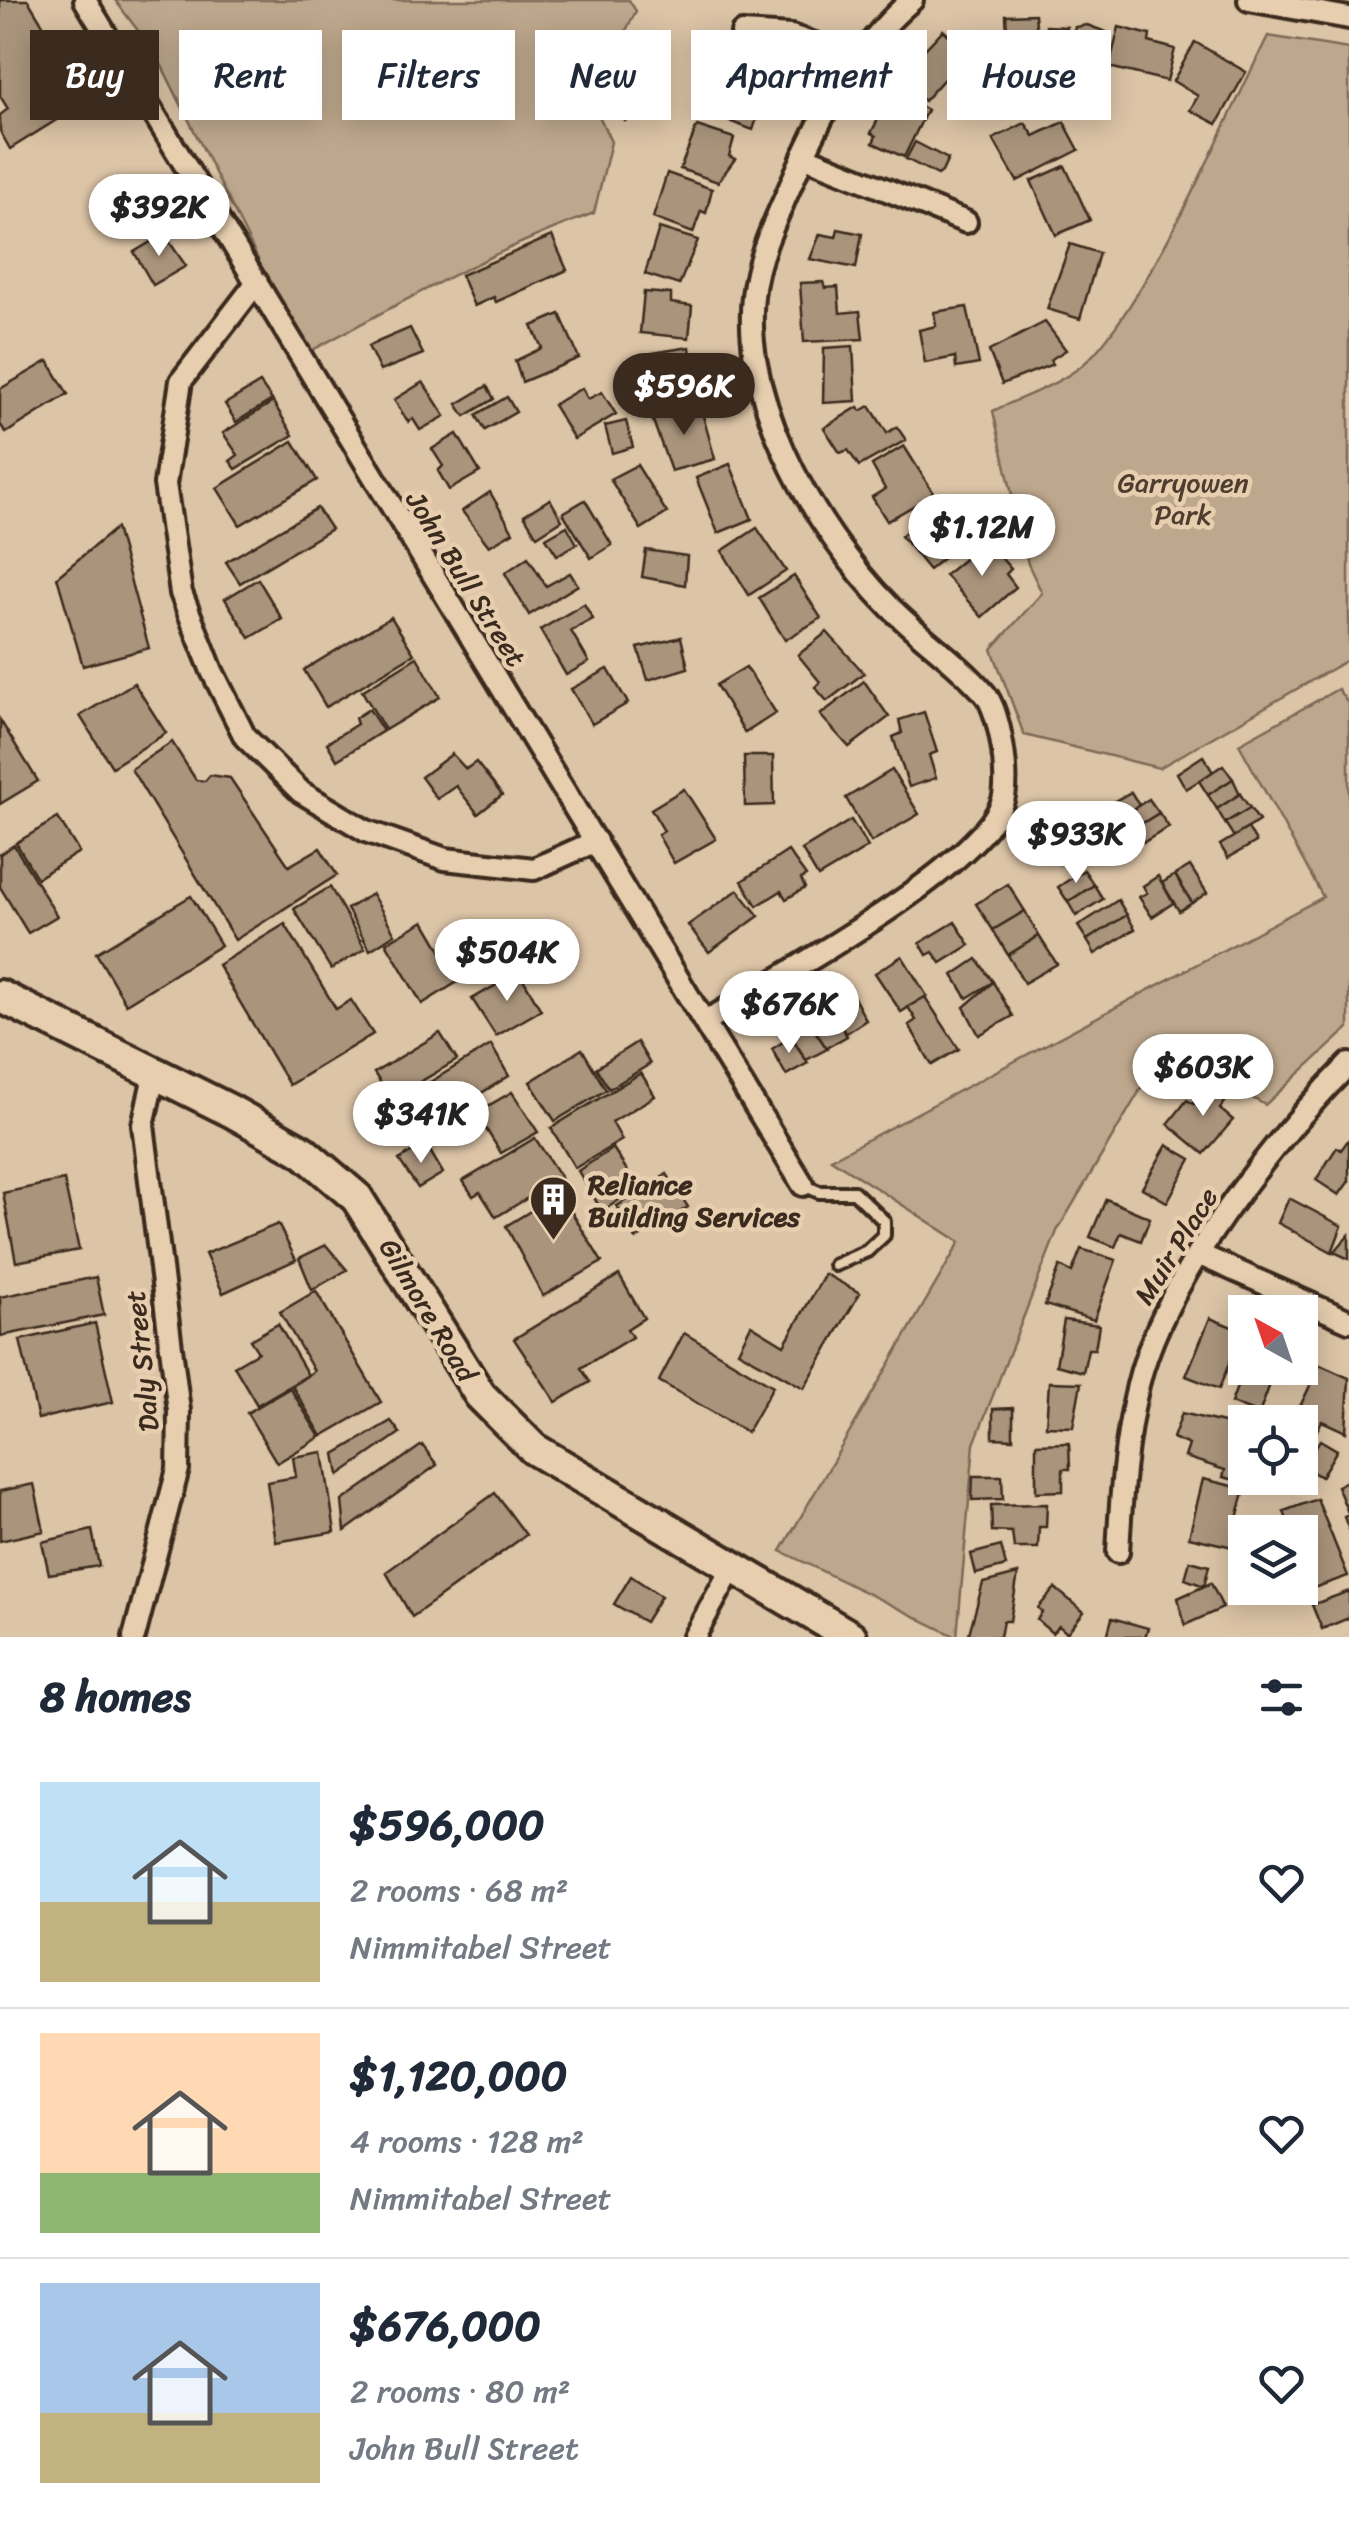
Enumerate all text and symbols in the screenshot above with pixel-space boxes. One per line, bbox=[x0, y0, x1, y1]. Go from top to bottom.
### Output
chip: Buy bbox=[30, 30, 159, 120]
chip: Rent bbox=[179, 30, 322, 120]
chip: Filters bbox=[342, 30, 515, 120]
chip: New bbox=[535, 30, 671, 120]
chip: Apartment bbox=[691, 30, 927, 120]
chip: House bbox=[947, 30, 1111, 120]
pin: $392K bbox=[89, 174, 229, 259]
text: $392K bbox=[111, 178, 207, 235]
pin: $596K bbox=[614, 353, 754, 438]
text: $596K bbox=[635, 357, 733, 414]
park label: Garryowen Park bbox=[1118, 458, 1248, 539]
street label: John Bull Street bbox=[392, 480, 540, 677]
pin: $1.12M bbox=[901, 494, 1063, 579]
text: $1.12M bbox=[930, 498, 1034, 555]
pin: $933K bbox=[1006, 801, 1146, 886]
text: $933K bbox=[1028, 805, 1124, 862]
pin: $504K bbox=[437, 919, 577, 1004]
text: $504K bbox=[457, 923, 557, 980]
pin: $676K bbox=[719, 971, 859, 1056]
text: $676K bbox=[741, 975, 837, 1032]
pin: $603K bbox=[1133, 1034, 1273, 1119]
text: $603K bbox=[1155, 1038, 1251, 1095]
pin: $341K bbox=[351, 1081, 491, 1166]
text: $341K bbox=[375, 1085, 467, 1142]
place label: Reliance Building Services bbox=[587, 1160, 801, 1241]
building icon: Reliance Building Services bbox=[527, 1174, 579, 1242]
street label: Muir Place bbox=[1120, 1177, 1232, 1315]
street label: Gilmore Road bbox=[365, 1228, 492, 1394]
street label: Daly Street bbox=[110, 1288, 174, 1434]
north arrow bbox=[1228, 1295, 1318, 1385]
map controls bbox=[1228, 1295, 1318, 1605]
button: locate bbox=[1228, 1405, 1318, 1495]
button: layers bbox=[1228, 1515, 1318, 1605]
text: 8 homes bbox=[40, 1660, 191, 1734]
icon: filters bbox=[1254, 1670, 1309, 1725]
text: $596,000 bbox=[350, 1788, 545, 1862]
icon: home bbox=[120, 1822, 240, 1942]
icon: heart bbox=[1254, 1855, 1309, 1910]
text: 2 rooms · 68 m² bbox=[350, 1862, 568, 1919]
text: Nimmitabel Street bbox=[350, 1919, 611, 1976]
text: $1,120,000 bbox=[350, 2039, 567, 2113]
icon: home bbox=[120, 2073, 240, 2193]
icon: heart bbox=[1254, 2106, 1309, 2161]
text: 4 rooms · 128 m² bbox=[350, 2113, 584, 2170]
text: Nimmitabel Street bbox=[350, 2170, 611, 2227]
text: $676,000 bbox=[350, 2289, 541, 2363]
icon: home bbox=[120, 2323, 240, 2443]
icon: heart bbox=[1254, 2356, 1309, 2411]
text: 2 rooms · 80 m² bbox=[350, 2363, 570, 2420]
text: John Bull Street bbox=[350, 2420, 579, 2477]

